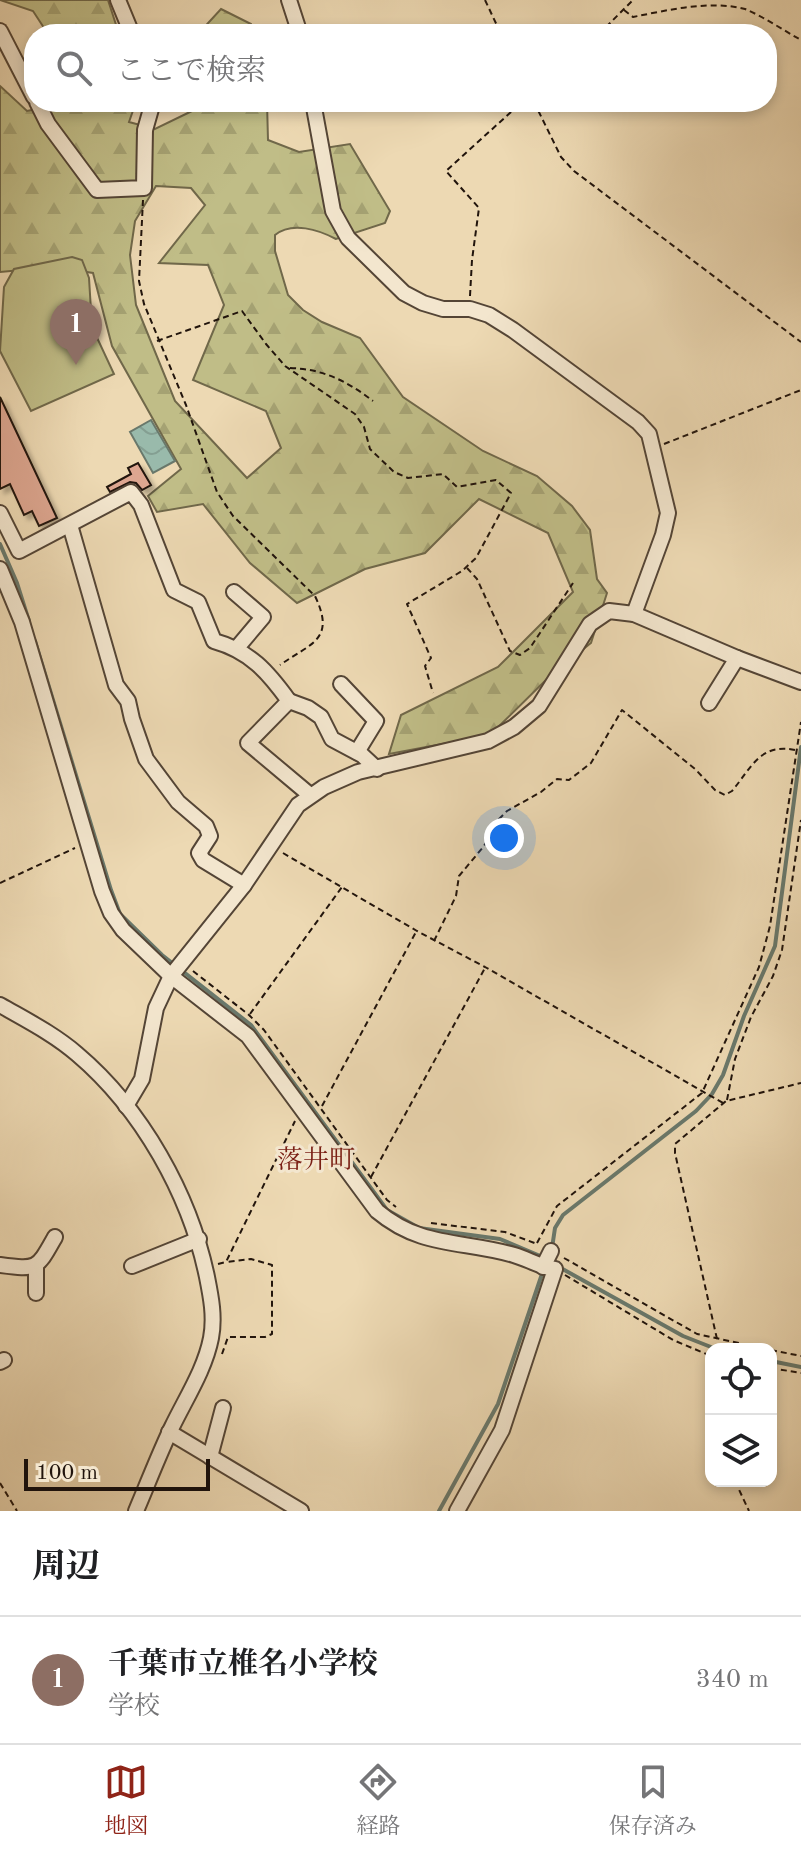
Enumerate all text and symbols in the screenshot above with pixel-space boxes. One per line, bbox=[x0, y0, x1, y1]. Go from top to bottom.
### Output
search box bbox=[24, 24, 777, 112]
icon: search bbox=[52, 46, 96, 90]
text: ここで検索 bbox=[116, 57, 266, 87]
pin: 1 bbox=[50, 299, 102, 365]
your location bbox=[484, 818, 524, 858]
district label: 落井町 bbox=[277, 1146, 355, 1174]
map controls bbox=[705, 1343, 777, 1487]
button: locate bbox=[705, 1343, 777, 1415]
button: layers bbox=[705, 1415, 777, 1487]
scale bar bbox=[24, 1455, 210, 1491]
text: 100 m bbox=[36, 1462, 98, 1484]
text: 周辺 bbox=[32, 1551, 100, 1585]
text: 千葉市立椎名小学校 bbox=[108, 1650, 378, 1680]
text: 1 bbox=[50, 1667, 66, 1693]
text: 340 m bbox=[696, 1667, 769, 1693]
text: 学校 bbox=[108, 1694, 160, 1720]
tab: 地図 bbox=[104, 1760, 148, 1841]
tab: 経路 bbox=[356, 1760, 401, 1841]
tab: 保存済み bbox=[609, 1760, 697, 1841]

